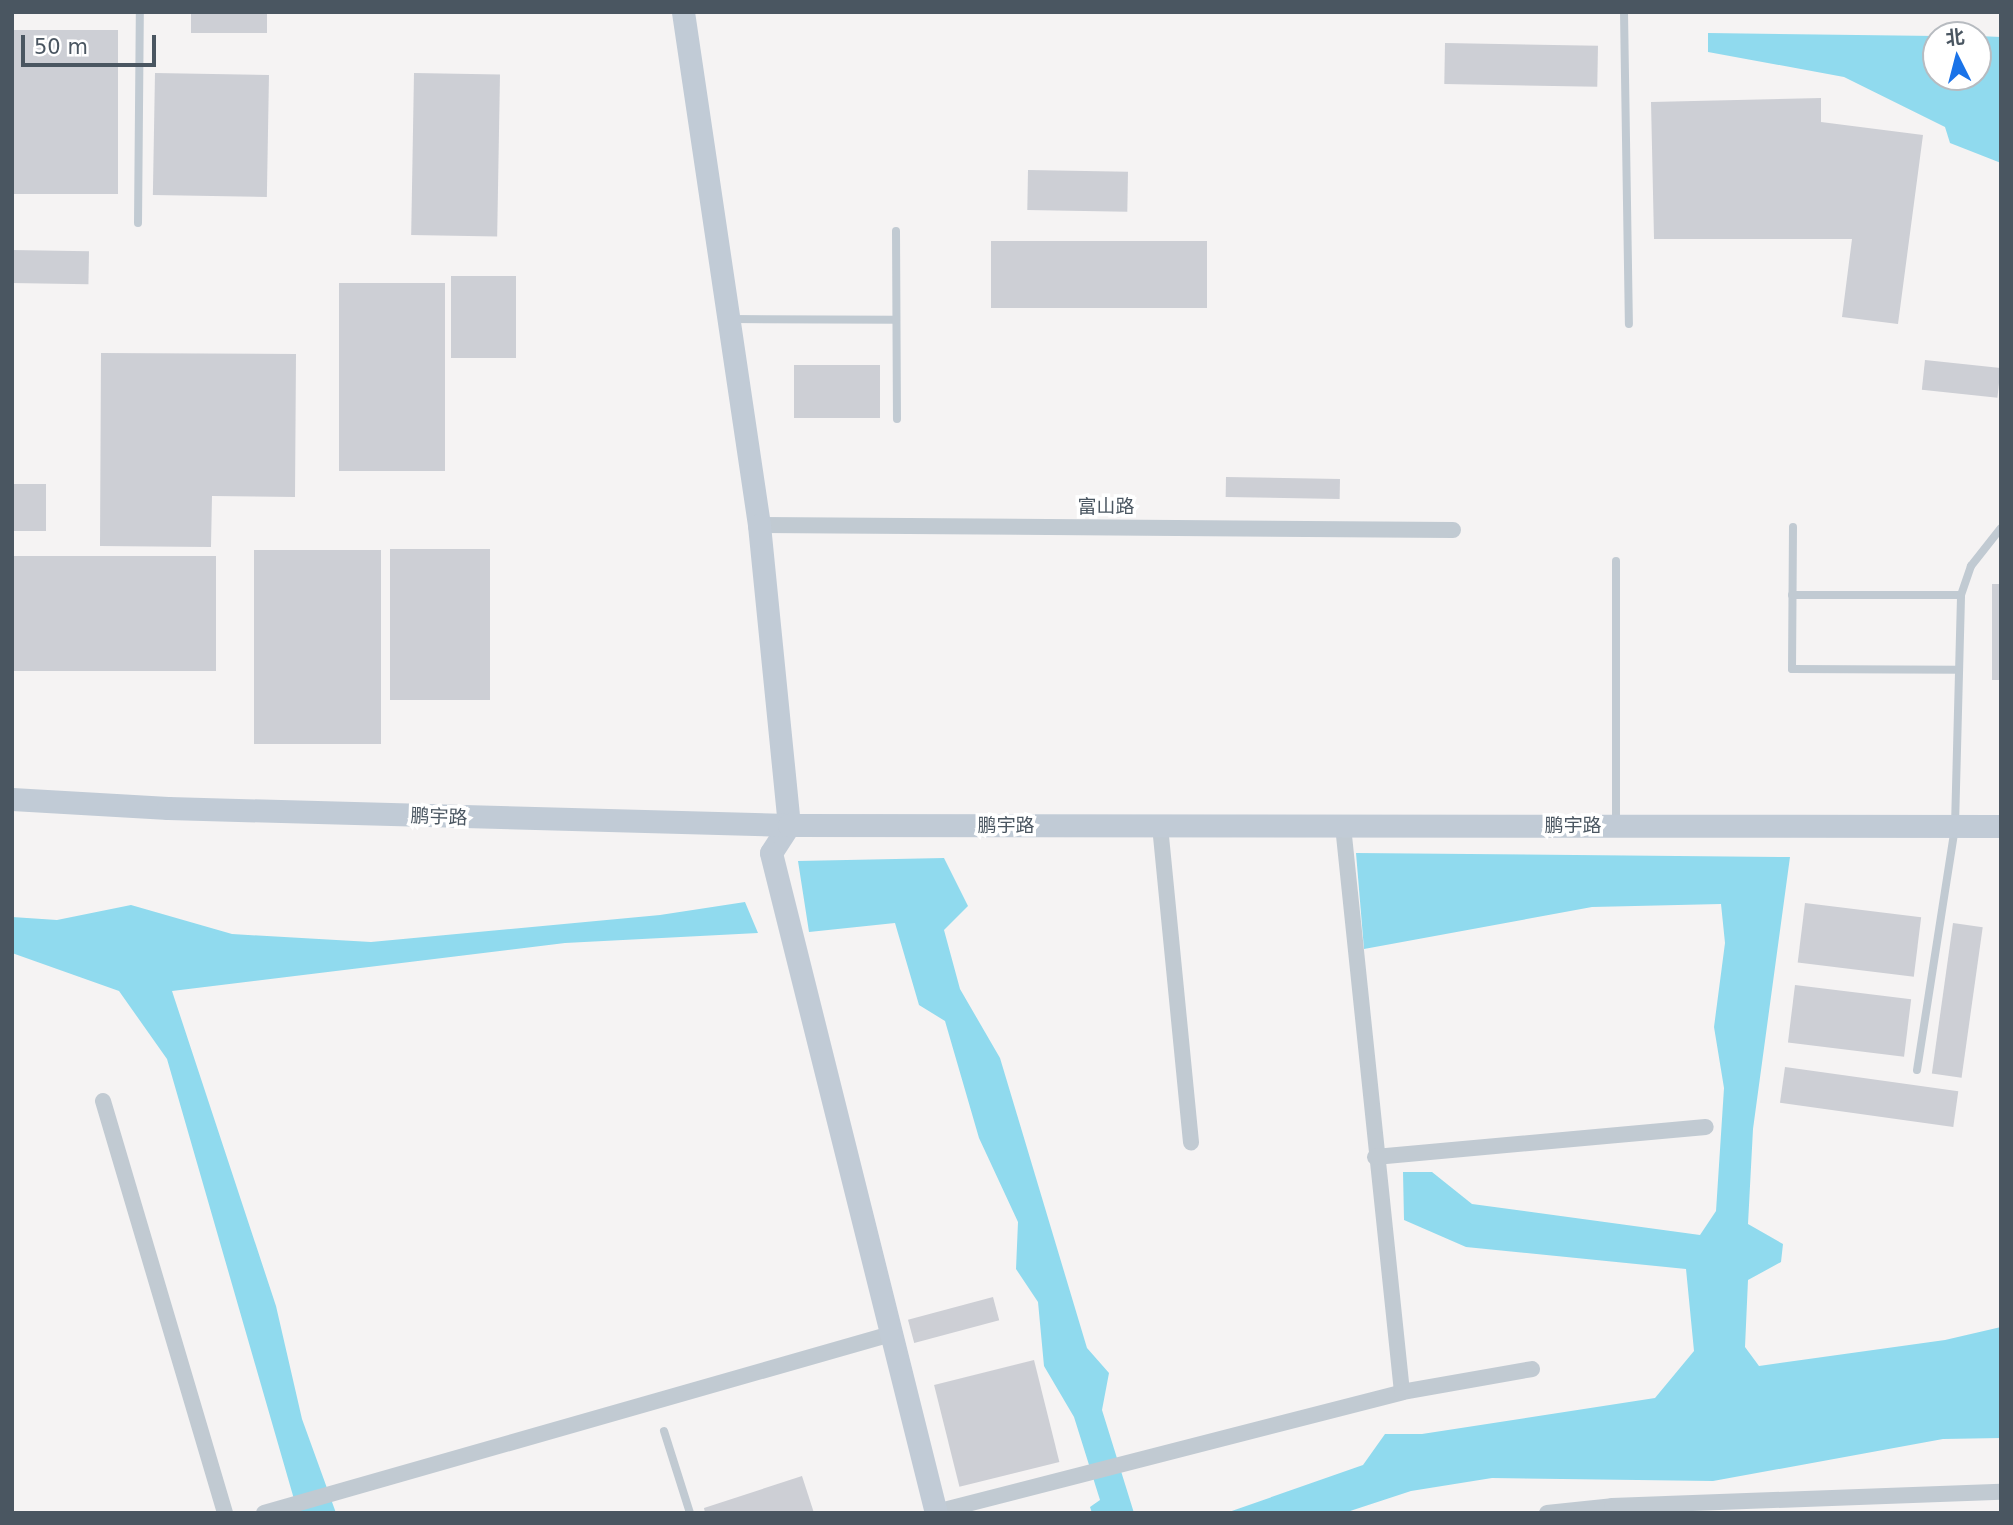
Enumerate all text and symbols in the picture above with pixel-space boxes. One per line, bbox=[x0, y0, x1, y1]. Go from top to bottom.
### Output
scale bar bbox=[24, 21, 159, 65]
north arrow bbox=[1922, 21, 1992, 91]
text: 北 bbox=[1944, 25, 1966, 49]
text: 50 m bbox=[34, 35, 88, 59]
street label: 富山路 bbox=[1078, 496, 1134, 518]
street label: 鹏宇路 bbox=[410, 805, 468, 829]
street label: 鹏宇路 bbox=[978, 815, 1034, 837]
street label: 鹏宇路 bbox=[1545, 815, 1601, 837]

